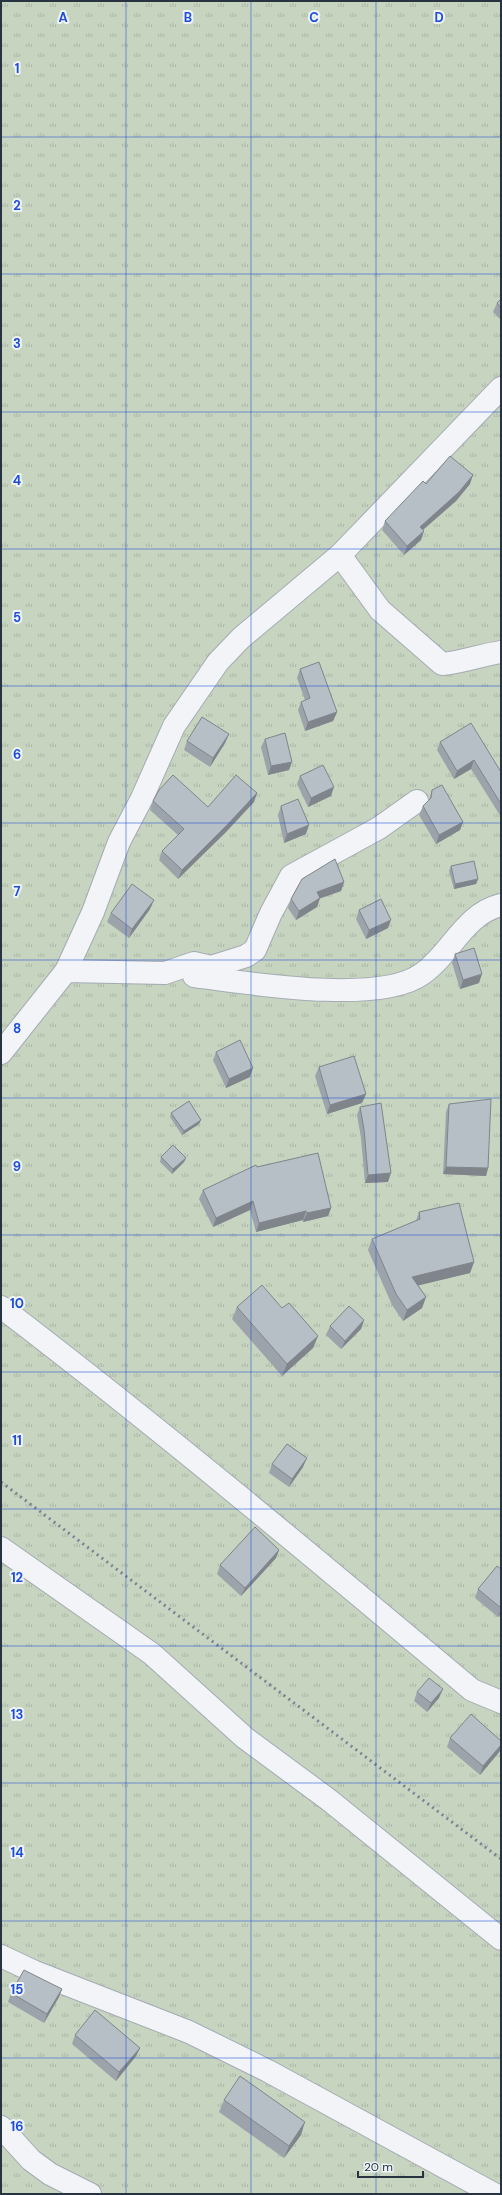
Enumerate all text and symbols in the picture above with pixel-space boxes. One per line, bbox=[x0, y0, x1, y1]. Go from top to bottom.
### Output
text: A bbox=[58, 9, 68, 26]
text: B bbox=[184, 9, 192, 26]
text: C bbox=[309, 9, 319, 26]
text: D bbox=[434, 9, 444, 26]
text: 1 bbox=[15, 60, 19, 77]
text: 2 bbox=[13, 197, 21, 214]
text: 3 bbox=[13, 335, 21, 352]
text: 4 bbox=[13, 472, 21, 489]
text: 5 bbox=[13, 609, 21, 626]
text: 6 bbox=[13, 746, 21, 763]
text: 7 bbox=[14, 883, 21, 900]
text: 8 bbox=[13, 1020, 21, 1037]
text: 9 bbox=[13, 1158, 21, 1175]
text: 10 bbox=[10, 1295, 24, 1312]
text: 11 bbox=[12, 1432, 22, 1449]
text: 12 bbox=[11, 1569, 23, 1586]
text: 13 bbox=[11, 1706, 23, 1723]
text: 14 bbox=[10, 1844, 24, 1861]
text: 15 bbox=[11, 1981, 23, 1998]
text: 16 bbox=[11, 2118, 23, 2135]
scale bar bbox=[358, 2153, 423, 2179]
text: 20 m bbox=[364, 2159, 393, 2175]

